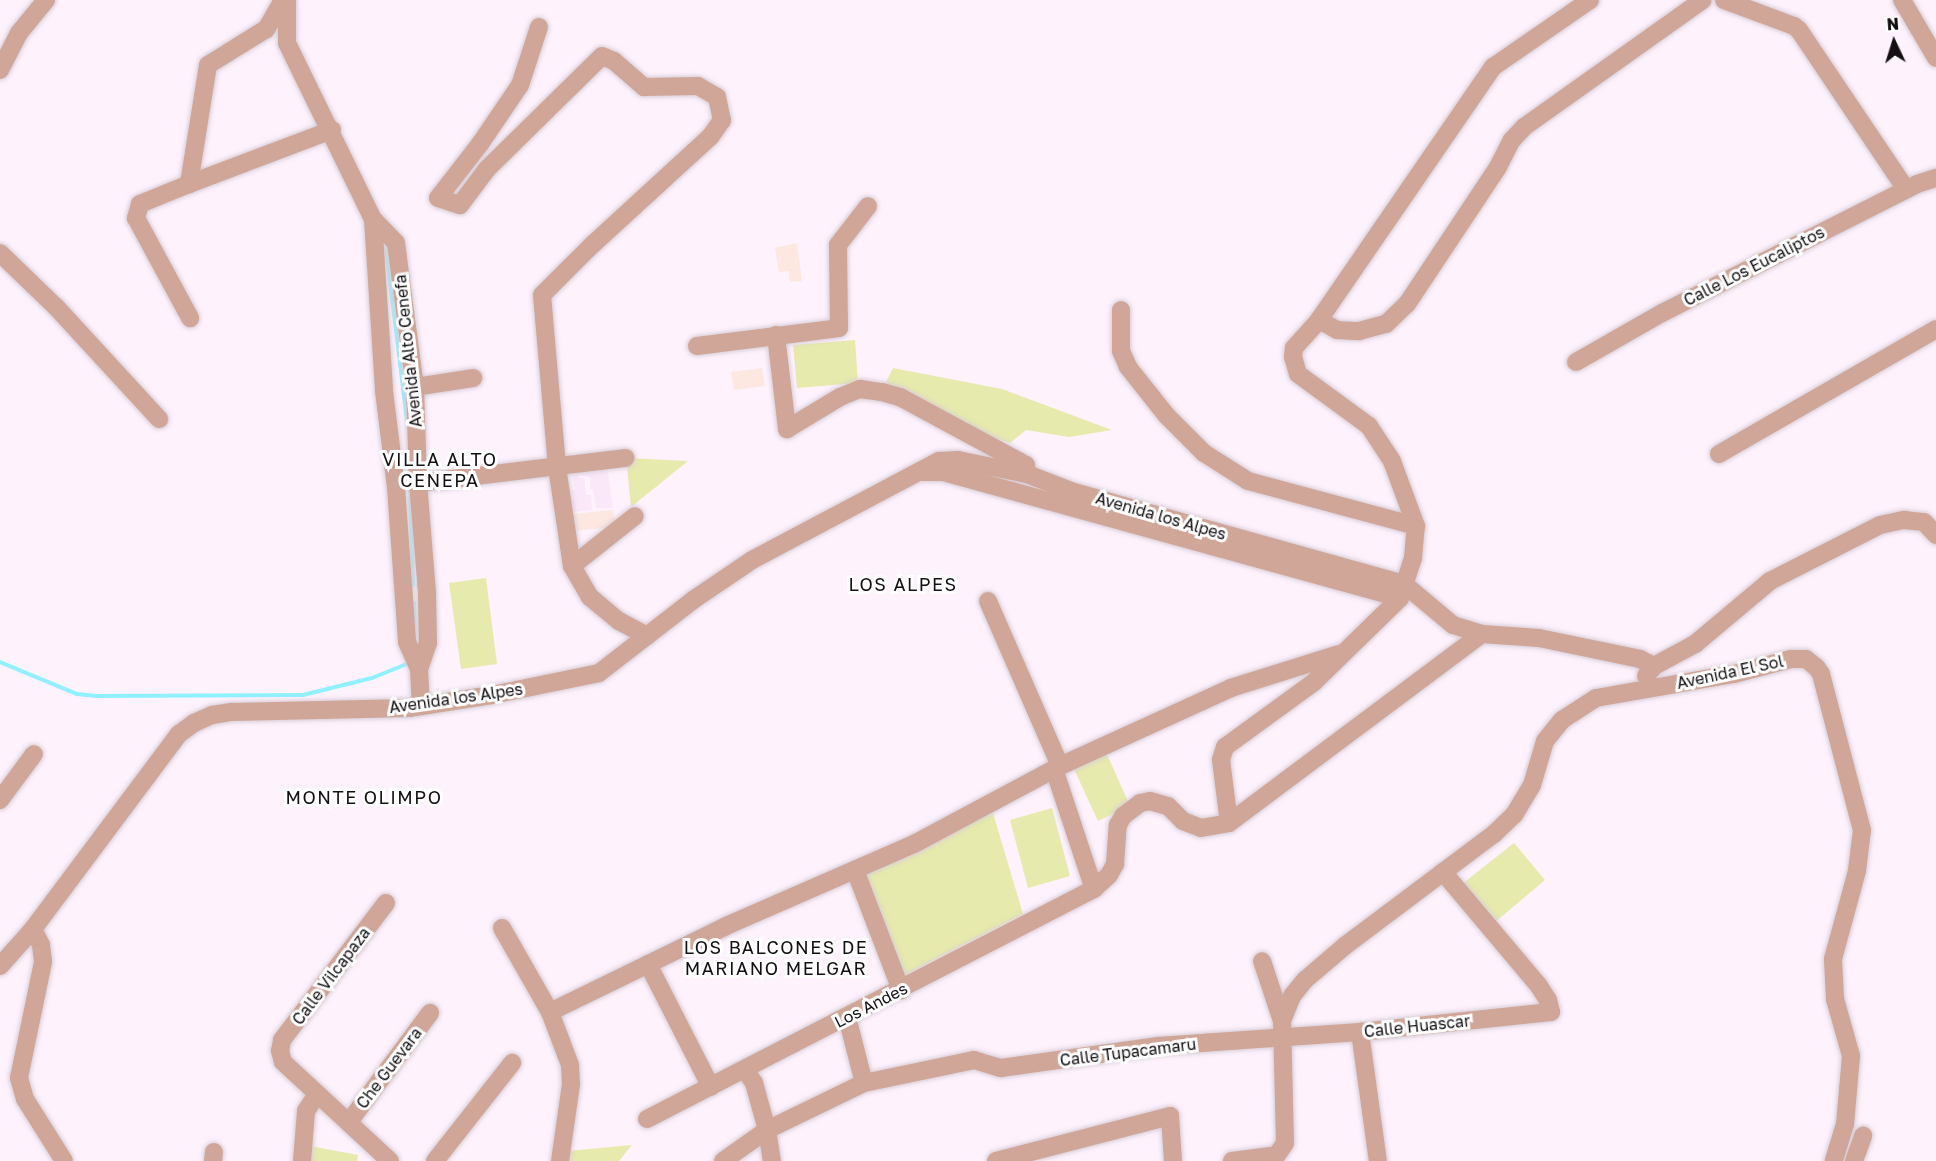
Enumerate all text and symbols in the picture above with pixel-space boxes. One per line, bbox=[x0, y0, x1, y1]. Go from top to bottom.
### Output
north arrow bbox=[1864, 12, 1924, 72]
text: N bbox=[1886, 14, 1900, 34]
street label: Calle Los Eucaliptos bbox=[1680, 222, 1828, 310]
street label: Avenida Alto Cenefa bbox=[390, 274, 426, 428]
district label: VILLA ALTO CENEPA bbox=[382, 449, 498, 492]
street label: Avenida los Alpes bbox=[1094, 488, 1228, 544]
district label: LOS ALPES bbox=[849, 573, 957, 595]
street label: Avenida El Sol bbox=[1675, 651, 1785, 693]
street label: Avenida los Alpes bbox=[388, 679, 524, 717]
district label: MONTE OLIMPO bbox=[286, 786, 442, 808]
street label: Calle Vilcapaza bbox=[288, 923, 374, 1029]
district label: LOS BALCONES DE MARIANO MELGAR bbox=[684, 937, 868, 980]
street label: Los Andes bbox=[831, 978, 911, 1032]
street label: Calle Huascar bbox=[1363, 1011, 1471, 1041]
street label: Che Guevara bbox=[352, 1024, 426, 1112]
street label: Calle Tupacamaru bbox=[1059, 1034, 1197, 1070]

